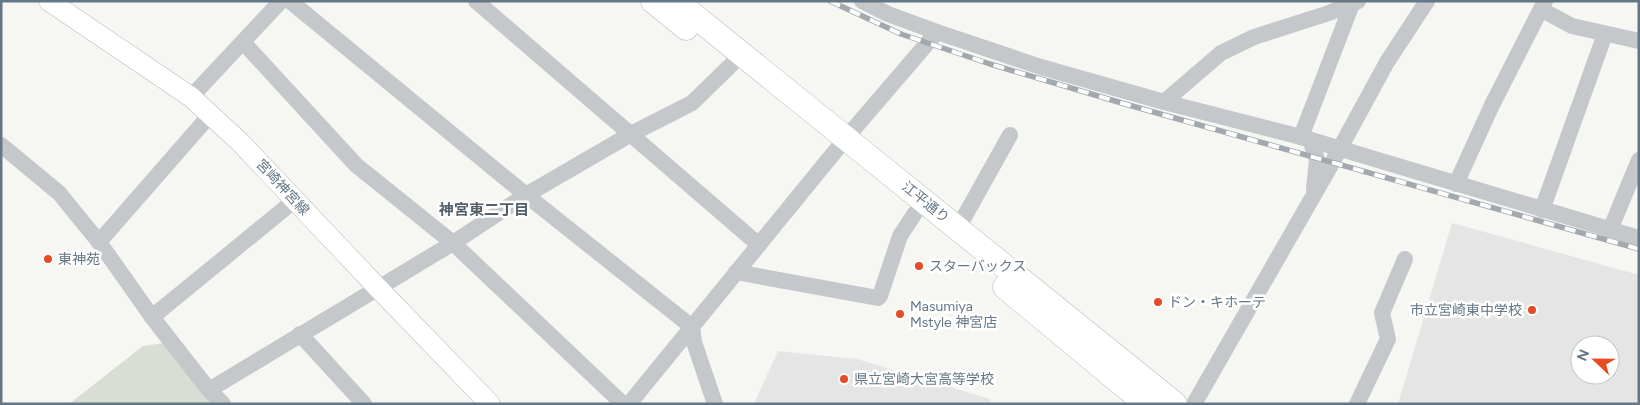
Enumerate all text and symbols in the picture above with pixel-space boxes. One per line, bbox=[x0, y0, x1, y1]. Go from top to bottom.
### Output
street label: 宮崎神宮線 bbox=[253, 156, 313, 219]
street label: 江平通り bbox=[899, 178, 953, 227]
district label: 神宮東二丁目 bbox=[438, 201, 529, 219]
place label: 東神苑 bbox=[58, 251, 100, 268]
marker: 東神苑 bbox=[42, 253, 54, 265]
place label: スターバックス bbox=[929, 258, 1026, 275]
marker: スターバックス bbox=[913, 260, 925, 272]
place label: ドン・キホーテ bbox=[1168, 294, 1266, 311]
marker: ドン・キホーテ bbox=[1152, 296, 1164, 308]
place label: Masumiya Mstyle 神宮店 bbox=[910, 298, 997, 331]
place label: 市立宮崎東中学校 bbox=[1410, 302, 1522, 319]
marker: 市立宮崎東中学校 bbox=[1526, 304, 1538, 316]
marker: Masumiya Mstyle 神宮店 bbox=[894, 308, 906, 320]
north arrow bbox=[1570, 335, 1620, 385]
text: N bbox=[1574, 347, 1593, 364]
place label: 県立宮崎大宮高等学校 bbox=[854, 371, 994, 388]
marker: 県立宮崎大宮高等学校 bbox=[838, 373, 850, 385]

